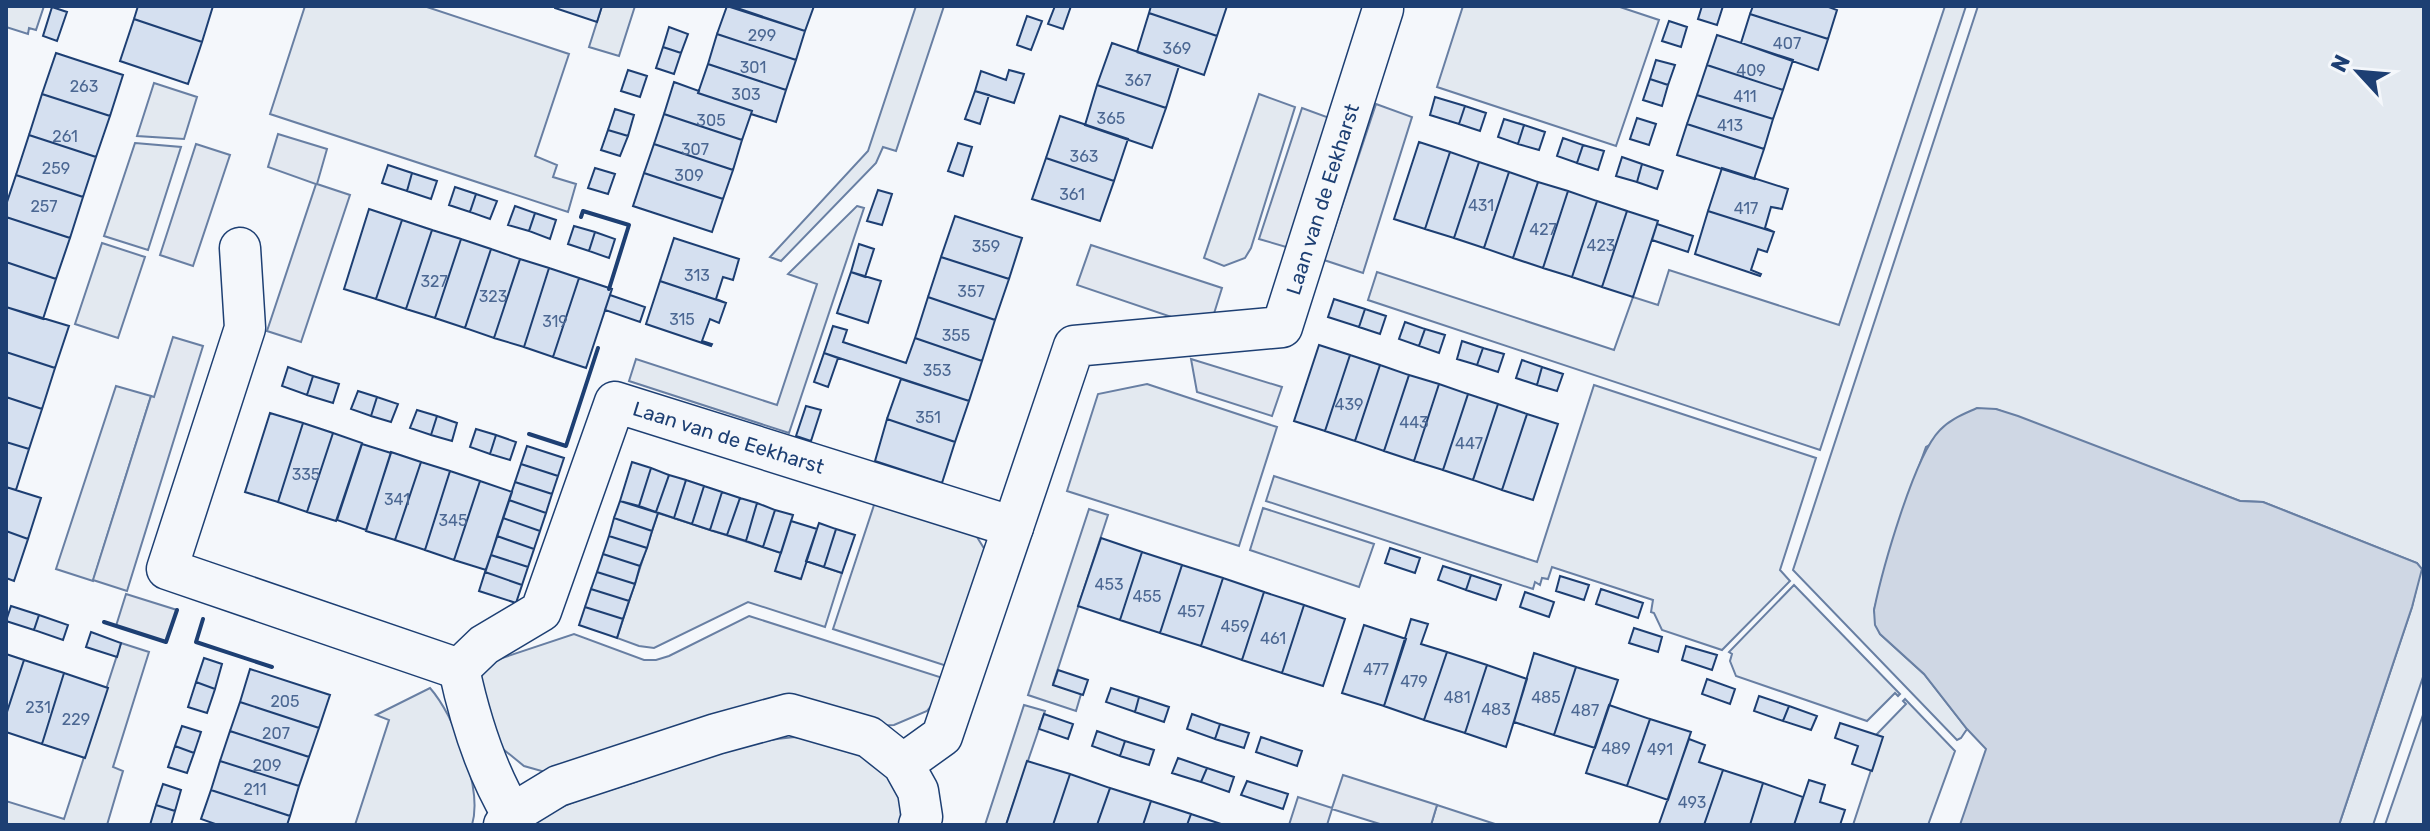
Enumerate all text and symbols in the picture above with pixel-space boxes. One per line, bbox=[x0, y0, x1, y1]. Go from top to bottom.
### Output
house number: 299 bbox=[748, 26, 776, 45]
north arrow bbox=[2318, 32, 2398, 112]
house number: 407 bbox=[1773, 34, 1801, 53]
house number: 369 bbox=[1163, 39, 1191, 58]
text: N bbox=[2325, 50, 2356, 76]
house number: 301 bbox=[740, 58, 766, 77]
house number: 409 bbox=[1736, 61, 1766, 80]
house number: 367 bbox=[1125, 71, 1151, 90]
house number: 263 bbox=[70, 77, 98, 96]
house number: 303 bbox=[731, 85, 761, 104]
house number: 411 bbox=[1733, 87, 1757, 106]
street label: Laan van de Eekharst bbox=[1281, 101, 1364, 298]
house number: 365 bbox=[1097, 109, 1125, 128]
house number: 305 bbox=[696, 111, 726, 130]
house number: 413 bbox=[1717, 116, 1743, 135]
house number: 261 bbox=[52, 127, 78, 146]
house number: 307 bbox=[681, 140, 709, 159]
house number: 363 bbox=[1070, 147, 1098, 166]
house number: 259 bbox=[42, 159, 70, 178]
house number: 309 bbox=[674, 166, 704, 185]
house number: 361 bbox=[1059, 185, 1085, 204]
house number: 431 bbox=[1468, 196, 1494, 215]
house number: 257 bbox=[30, 197, 58, 216]
house number: 417 bbox=[1734, 199, 1758, 218]
house number: 427 bbox=[1529, 220, 1557, 239]
house number: 423 bbox=[1587, 236, 1615, 255]
house number: 359 bbox=[972, 237, 1000, 256]
house number: 313 bbox=[684, 266, 710, 285]
house number: 327 bbox=[420, 272, 448, 291]
house number: 357 bbox=[957, 282, 985, 301]
house number: 323 bbox=[479, 287, 507, 306]
house number: 315 bbox=[669, 310, 695, 329]
house number: 319 bbox=[542, 312, 568, 331]
house number: 355 bbox=[942, 326, 970, 345]
house number: 353 bbox=[923, 361, 951, 380]
house number: 439 bbox=[1334, 395, 1364, 414]
street label: Laan van de Eekharst bbox=[630, 396, 827, 479]
house number: 351 bbox=[915, 408, 941, 427]
house number: 443 bbox=[1399, 413, 1429, 432]
house number: 447 bbox=[1455, 434, 1483, 453]
house number: 335 bbox=[292, 465, 320, 484]
house number: 341 bbox=[384, 490, 410, 509]
house number: 345 bbox=[438, 511, 468, 530]
house number: 453 bbox=[1094, 575, 1124, 594]
house number: 455 bbox=[1133, 587, 1161, 606]
house number: 457 bbox=[1177, 602, 1205, 621]
house number: 459 bbox=[1221, 617, 1249, 636]
house number: 461 bbox=[1260, 629, 1286, 648]
house number: 477 bbox=[1363, 660, 1389, 679]
house number: 479 bbox=[1400, 672, 1428, 691]
house number: 481 bbox=[1444, 688, 1470, 707]
house number: 485 bbox=[1531, 688, 1561, 707]
house number: 205 bbox=[270, 692, 300, 711]
house number: 231 bbox=[25, 698, 51, 717]
house number: 483 bbox=[1481, 700, 1511, 719]
house number: 487 bbox=[1571, 701, 1599, 720]
house number: 229 bbox=[62, 710, 90, 729]
house number: 207 bbox=[262, 724, 290, 743]
house number: 489 bbox=[1601, 739, 1631, 758]
house number: 491 bbox=[1647, 740, 1673, 759]
house number: 209 bbox=[252, 756, 282, 775]
house number: 211 bbox=[243, 780, 267, 799]
house number: 493 bbox=[1678, 793, 1706, 812]

